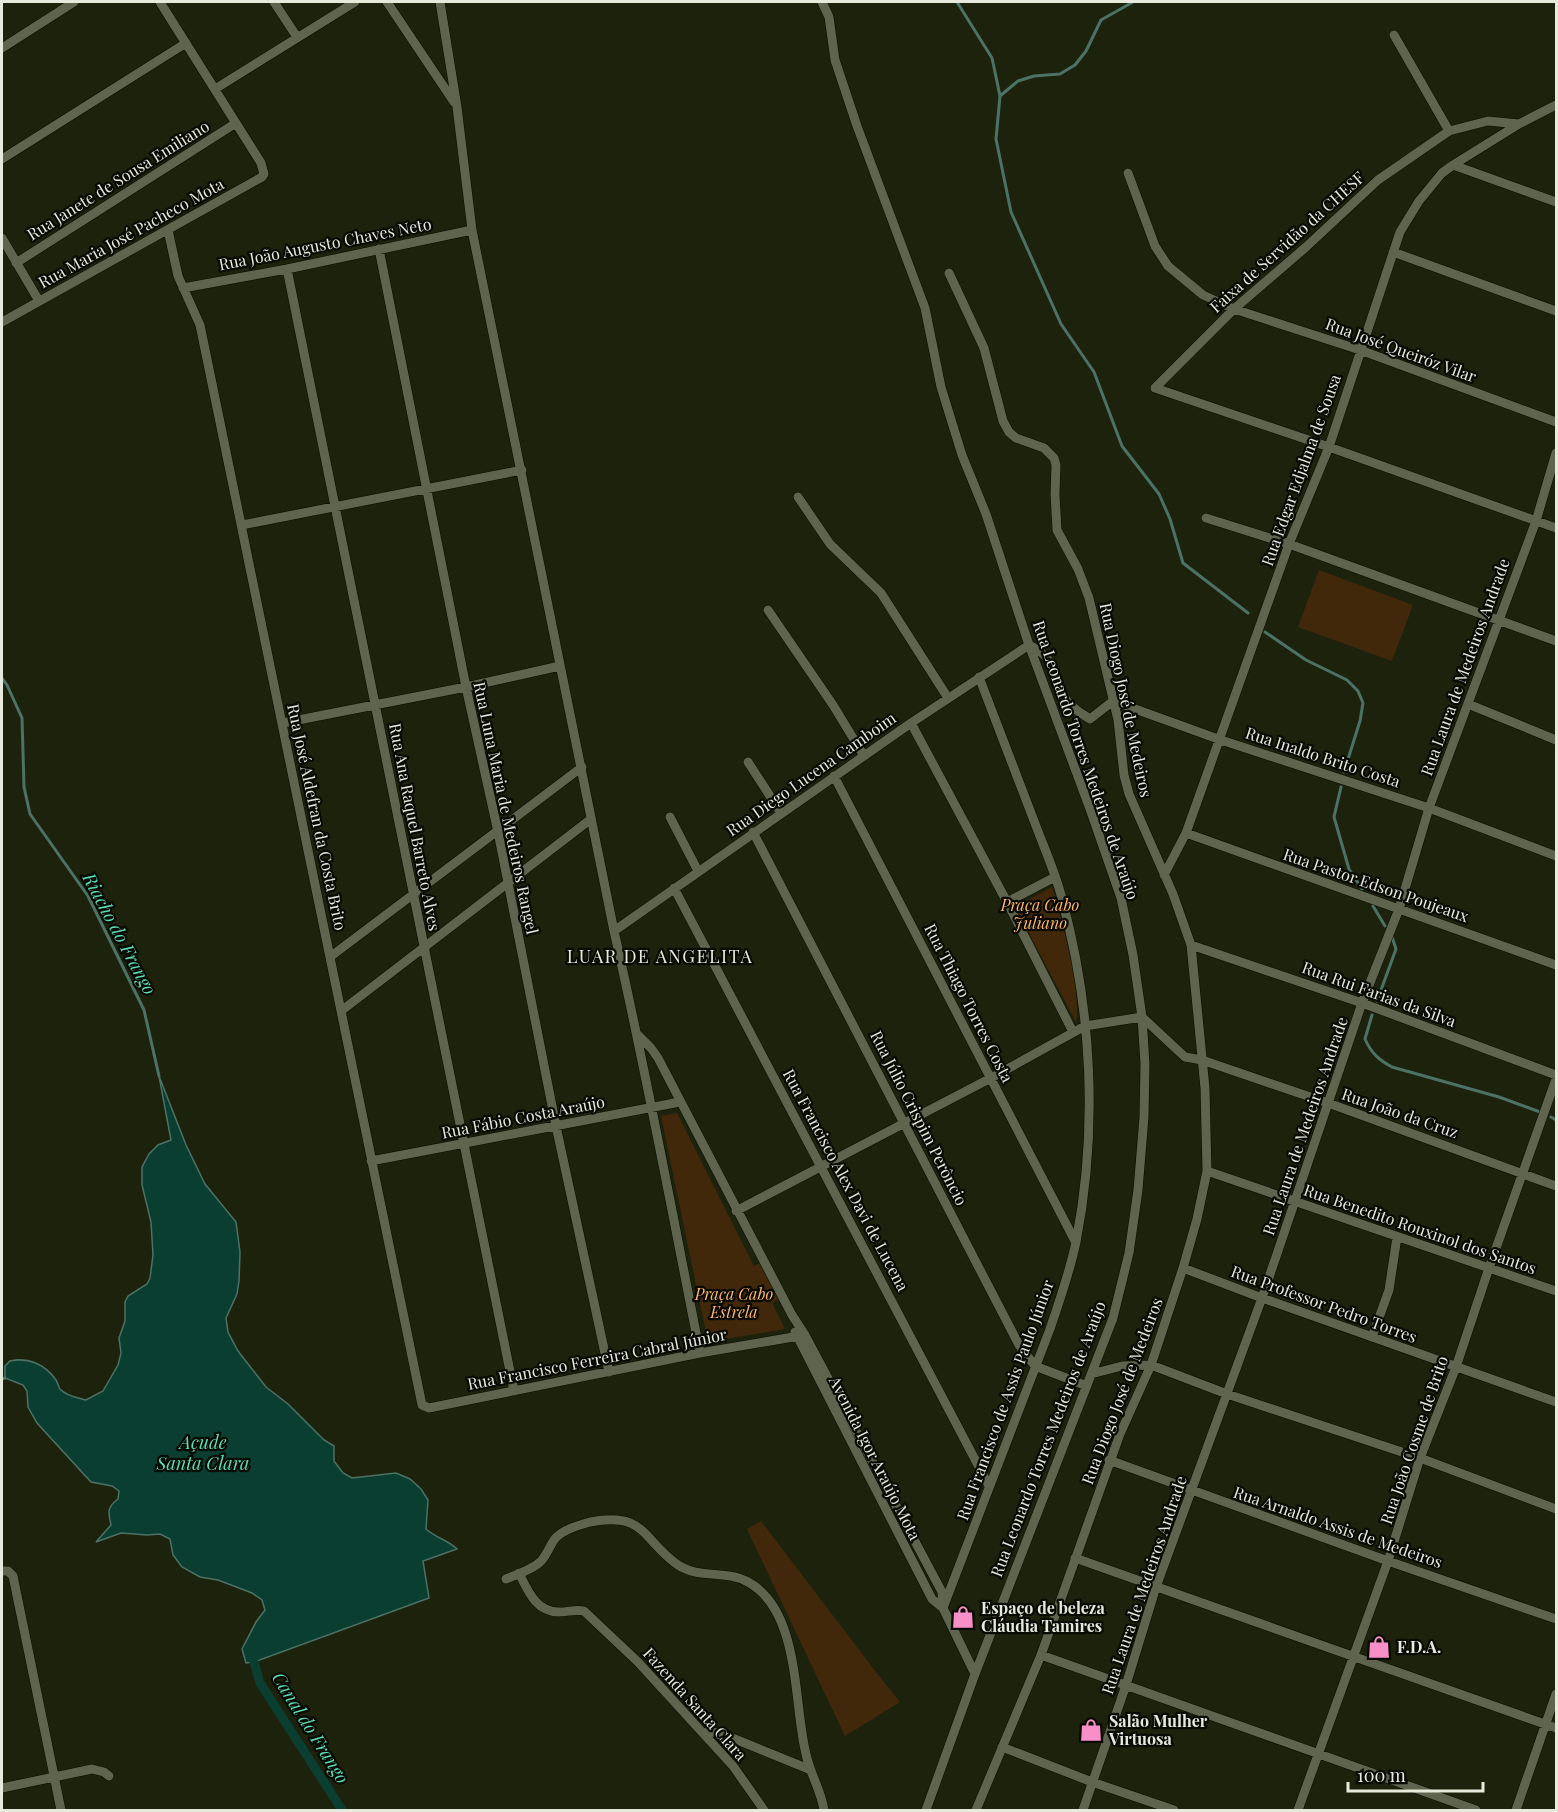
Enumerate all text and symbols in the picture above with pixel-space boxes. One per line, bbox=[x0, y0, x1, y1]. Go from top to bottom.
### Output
street label: Rua Janete de Sousa Emiliano bbox=[23, 115, 213, 244]
street label: Faixa de Servidão da CHESF bbox=[1205, 167, 1368, 317]
street label: Rua Maria José Pacheco Mota bbox=[34, 173, 227, 292]
street label: Rua João Augusto Chaves Neto bbox=[217, 213, 433, 274]
street label: Rua José Queiróz Vilar bbox=[1323, 312, 1479, 387]
street label: Rua Edgar Edjalma de Sousa bbox=[1256, 371, 1345, 569]
street label: Rua Laura de Medeiros Andrade bbox=[1415, 555, 1514, 778]
street label: Rua Diogo José de Medeiros bbox=[1096, 601, 1157, 799]
street label: Rua Leonardo Torres Medeiros de Araújo bbox=[1029, 618, 1144, 902]
street label: Rua Luna Maria de Medeiros Rangel bbox=[469, 680, 544, 936]
street label: Rua José Aldefran da Costa Brito bbox=[283, 702, 352, 932]
street label: Rua Diego Lucena Camboim bbox=[722, 707, 900, 840]
street label: Rua Ana Raquel Barreto Alves bbox=[385, 721, 446, 932]
street label: Rua Inaldo Brito Costa bbox=[1243, 722, 1403, 791]
street label: Rua Pastor Edson Poujeaux bbox=[1281, 843, 1472, 926]
water label: Riacho do Frango bbox=[77, 867, 162, 999]
park label: Praça Cabo Juliano bbox=[1000, 894, 1079, 933]
street label: Rua Thiago Torres Costa bbox=[920, 920, 1019, 1086]
district label: LUAR DE ANGELITA bbox=[567, 944, 753, 968]
street label: Rua Rui Farias da Silva bbox=[1299, 956, 1459, 1031]
street label: Rua Laura de Medeiros Andrade bbox=[1257, 1014, 1352, 1238]
street label: Rua Júlio Crispim Perôncio bbox=[866, 1027, 973, 1209]
street label: Rua Francisco Alex Davi de Lucena bbox=[779, 1065, 914, 1294]
street label: Rua João da Cruz bbox=[1339, 1083, 1462, 1142]
street label: Rua Fábio Costa Araújo bbox=[439, 1090, 607, 1143]
street label: Rua Benedito Rouxinol dos Santos bbox=[1301, 1179, 1539, 1278]
street label: Rua Professor Pedro Torres bbox=[1228, 1260, 1420, 1347]
street label: Rua Francisco de Assis Paulo Júnior bbox=[951, 1277, 1058, 1523]
park label: Praça Cabo Estrela bbox=[694, 1283, 773, 1322]
street label: Rua Diogo José de Medeiros bbox=[1076, 1294, 1167, 1487]
street label: Rua Leonardo Torres Medeiros de Araújo bbox=[985, 1298, 1110, 1580]
street label: Rua Francisco Ferreira Cabral Júnior bbox=[465, 1323, 728, 1394]
street label: Rua João Cosme de Brito bbox=[1375, 1353, 1452, 1527]
street label: Avenida Igor Araújo Mota bbox=[824, 1371, 926, 1543]
water label: Açude Santa Clara bbox=[155, 1430, 250, 1475]
street label: Rua Laura de Medeiros Andrade bbox=[1096, 1473, 1191, 1697]
street label: Rua Arnaldo Assis de Medeiros bbox=[1231, 1481, 1445, 1572]
place label: Espaço de beleza Cláudia Tamires bbox=[981, 1597, 1105, 1636]
shop icon: Espaço de beleza Cláudia Tamires bbox=[950, 1604, 976, 1630]
shop icon: F.D.A. bbox=[1366, 1634, 1392, 1660]
place label: F.D.A. bbox=[1397, 1636, 1441, 1657]
street label: Fazenda Santa Clara bbox=[639, 1643, 752, 1765]
water label: Canal do Frango bbox=[267, 1667, 355, 1788]
place label: Salão Mulher Virtuosa bbox=[1108, 1710, 1208, 1749]
shop icon: Salão Mulher Virtuosa bbox=[1078, 1717, 1104, 1743]
scale bar bbox=[1348, 1755, 1483, 1793]
text: 100 m bbox=[1357, 1763, 1406, 1787]

